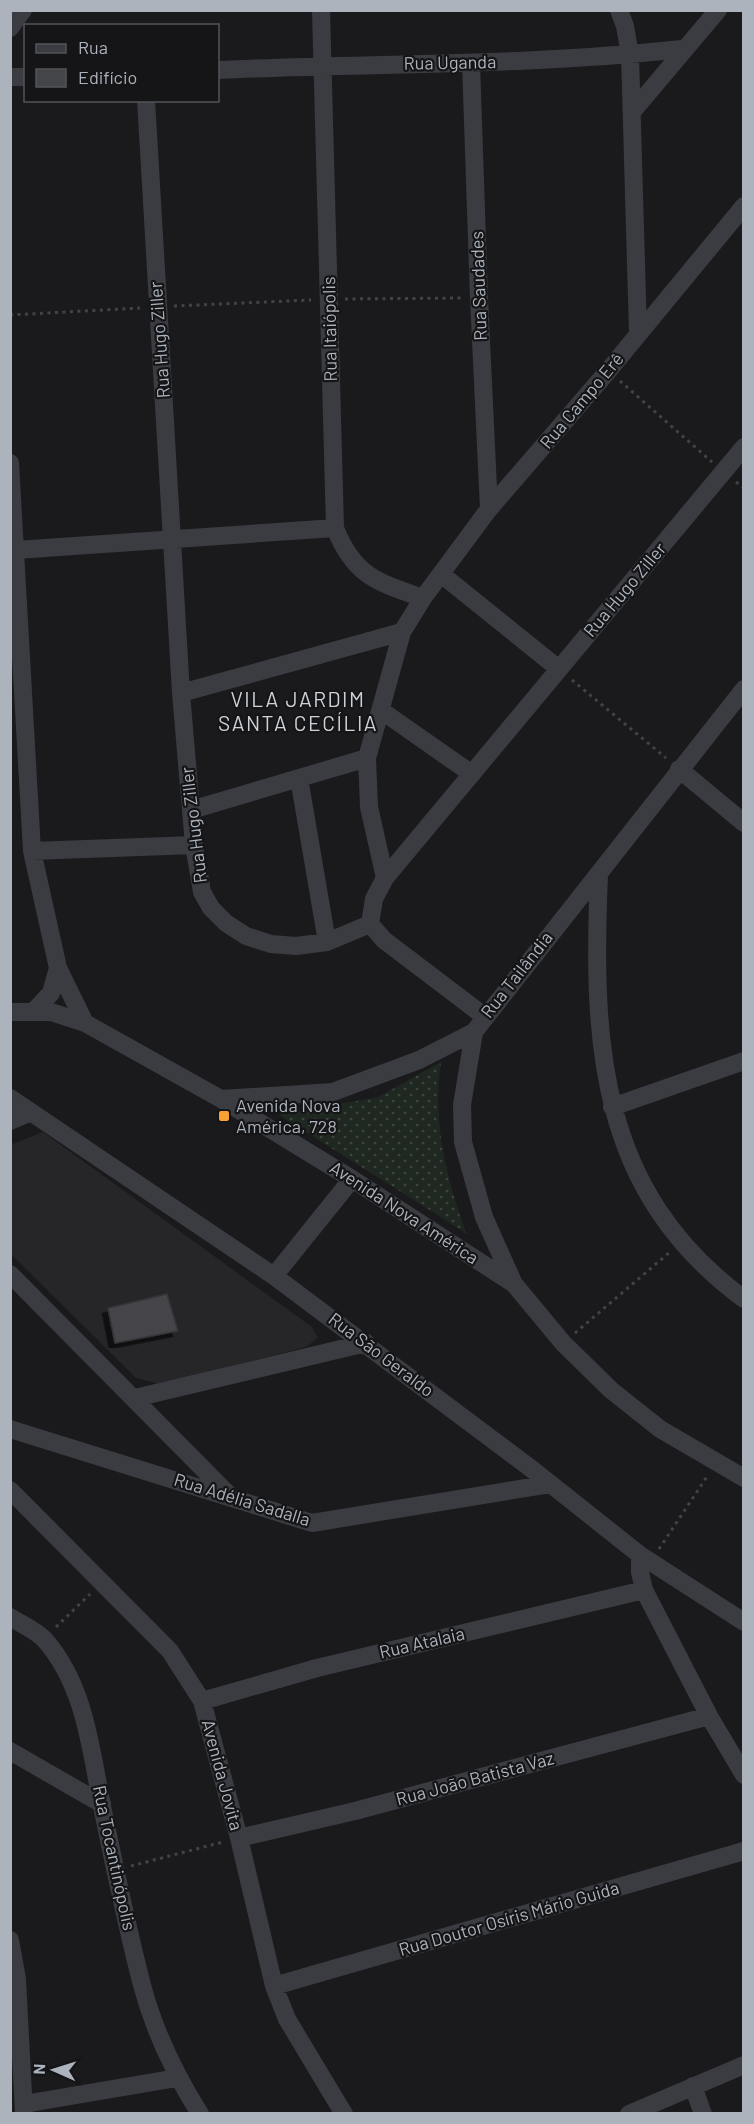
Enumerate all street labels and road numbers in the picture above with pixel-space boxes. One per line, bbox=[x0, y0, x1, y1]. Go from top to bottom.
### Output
street label: Rua Uganda bbox=[404, 50, 496, 74]
street label: Rua Saudades bbox=[465, 231, 491, 341]
street label: Rua Itaiópolis bbox=[317, 276, 341, 382]
street label: Rua Hugo Ziller bbox=[144, 281, 174, 399]
street label: Rua Campo Erê bbox=[535, 348, 628, 453]
street label: Rua Hugo Ziller bbox=[578, 537, 670, 641]
street label: Rua Hugo Ziller bbox=[175, 765, 211, 884]
street label: Rua Tailândia bbox=[476, 927, 557, 1022]
street label: Avenida Nova América bbox=[326, 1156, 483, 1268]
street label: Rua São Geraldo bbox=[324, 1307, 439, 1401]
street label: Rua Adélia Sadalla bbox=[172, 1468, 313, 1530]
street label: Rua Atalaia bbox=[377, 1622, 467, 1663]
street label: Avenida Jovita bbox=[198, 1717, 248, 1833]
street label: Rua João Batista Vaz bbox=[393, 1746, 556, 1810]
street label: Rua Tocantinópolis bbox=[89, 1783, 141, 1932]
street label: Rua Doutor Osíris Mário Guida bbox=[396, 1876, 621, 1960]

